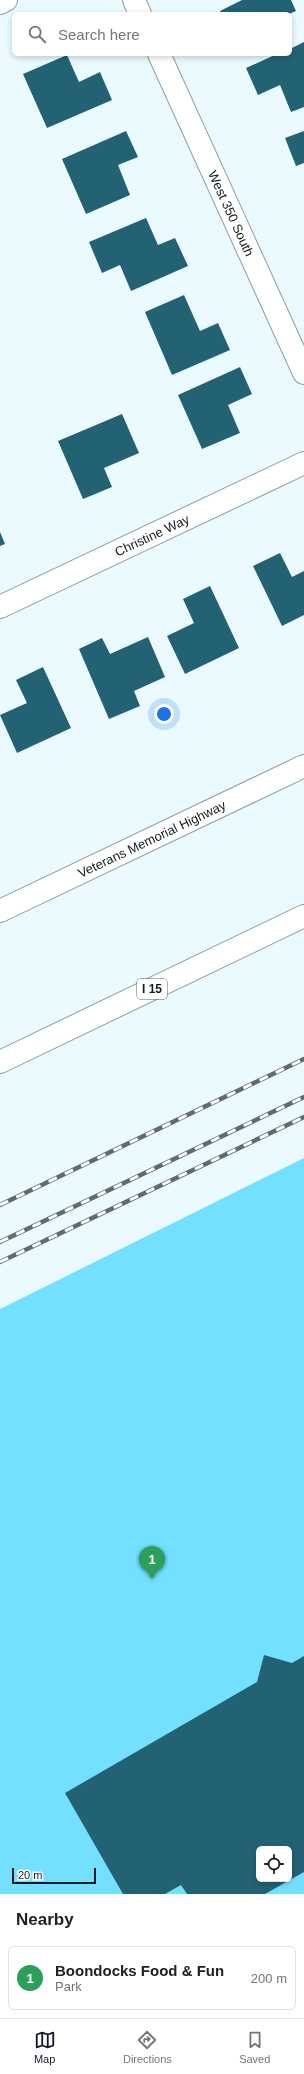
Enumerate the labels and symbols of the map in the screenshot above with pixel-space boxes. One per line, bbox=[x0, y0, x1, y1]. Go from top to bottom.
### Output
street label: West 350 South bbox=[205, 168, 257, 258]
street label: Christine Way bbox=[112, 511, 192, 559]
your location bbox=[154, 704, 174, 724]
street label: Veterans Memorial Highway bbox=[75, 797, 228, 880]
road number: I 15 bbox=[137, 979, 167, 999]
pin: 1 bbox=[139, 1546, 165, 1579]
scale bar bbox=[12, 1866, 96, 1885]

